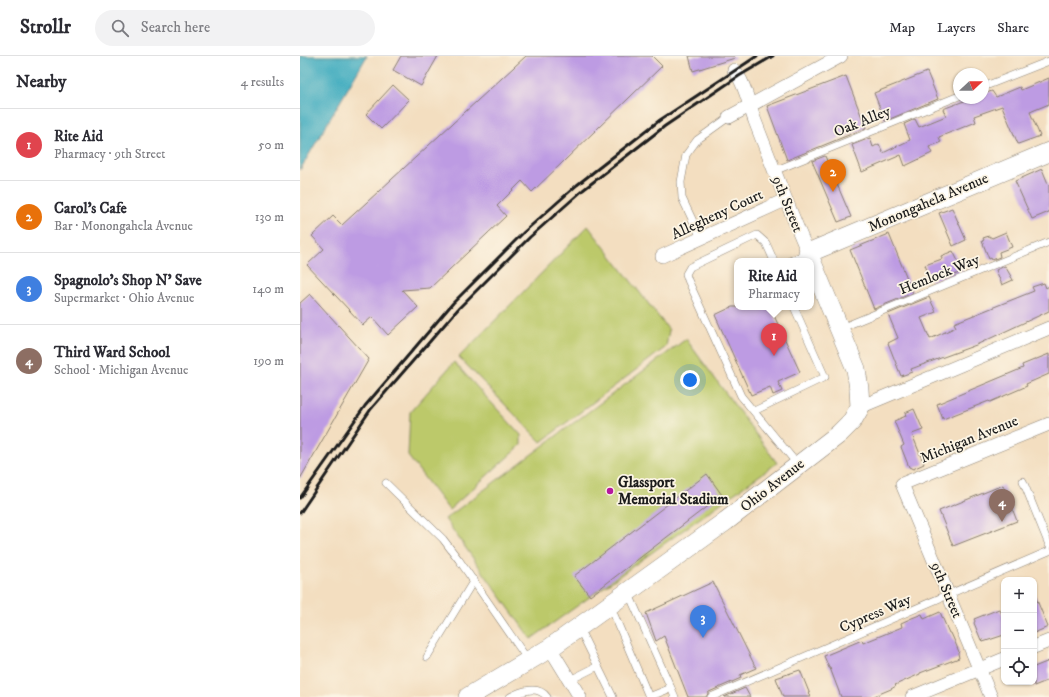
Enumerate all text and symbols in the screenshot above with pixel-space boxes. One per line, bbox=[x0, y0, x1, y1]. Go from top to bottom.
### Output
search box bbox=[95, 10, 375, 46]
text: Strollr bbox=[20, 16, 71, 39]
icon: search bbox=[109, 17, 131, 39]
text: Search here bbox=[141, 18, 210, 37]
text: Map bbox=[889, 19, 915, 37]
text: Layers bbox=[937, 19, 975, 37]
text: Share bbox=[997, 19, 1029, 37]
north arrow bbox=[953, 68, 989, 104]
text: Nearby bbox=[16, 71, 66, 93]
text: 4 results bbox=[241, 74, 284, 90]
street label: Oak Alley bbox=[831, 101, 894, 141]
text: Rite Aid bbox=[54, 127, 103, 146]
text: 1 bbox=[27, 137, 31, 153]
text: 50 m bbox=[258, 137, 284, 153]
text: Pharmacy · 9th Street bbox=[54, 146, 166, 162]
pin: 2 bbox=[820, 159, 846, 192]
street label: Monongahela Avenue bbox=[865, 169, 991, 236]
street label: 9th Street bbox=[767, 172, 807, 235]
street label: Allegheny Court bbox=[668, 185, 766, 244]
text: Carol's Cafe bbox=[54, 199, 127, 218]
text: 2 bbox=[26, 209, 32, 225]
text: 130 m bbox=[255, 209, 284, 225]
text: Bar · Monongahela Avenue bbox=[54, 218, 193, 234]
street label: Hemlock Way bbox=[896, 249, 983, 299]
popup bbox=[734, 258, 814, 310]
text: Rite Aid bbox=[748, 267, 797, 286]
text: Spagnolo's Shop N' Save bbox=[54, 271, 202, 290]
text: 3 bbox=[27, 281, 31, 297]
text: 140 m bbox=[252, 281, 284, 297]
text: Pharmacy bbox=[748, 286, 800, 302]
text: Supermarket · Ohio Avenue bbox=[54, 290, 194, 306]
pin: 1 bbox=[761, 323, 787, 356]
text: Third Ward School bbox=[54, 343, 170, 362]
text: 4 bbox=[25, 353, 33, 369]
text: 190 m bbox=[253, 353, 284, 369]
text: School · Michigan Avenue bbox=[54, 362, 188, 378]
your location bbox=[680, 370, 700, 390]
street label: Michigan Avenue bbox=[918, 411, 1021, 468]
street label: Ohio Avenue bbox=[736, 454, 808, 516]
place label: Glassport Memorial Stadium bbox=[618, 473, 729, 509]
marker: Glassport Memorial Stadium bbox=[605, 486, 615, 496]
pin: 4 bbox=[989, 489, 1015, 522]
street label: 9th Street bbox=[926, 558, 967, 621]
map controls bbox=[1001, 577, 1037, 685]
button: + bbox=[1001, 577, 1037, 613]
street label: Cypress Way bbox=[837, 590, 915, 637]
pin: 3 bbox=[690, 605, 716, 638]
button: − bbox=[1001, 613, 1037, 649]
button: locate bbox=[1001, 649, 1037, 685]

